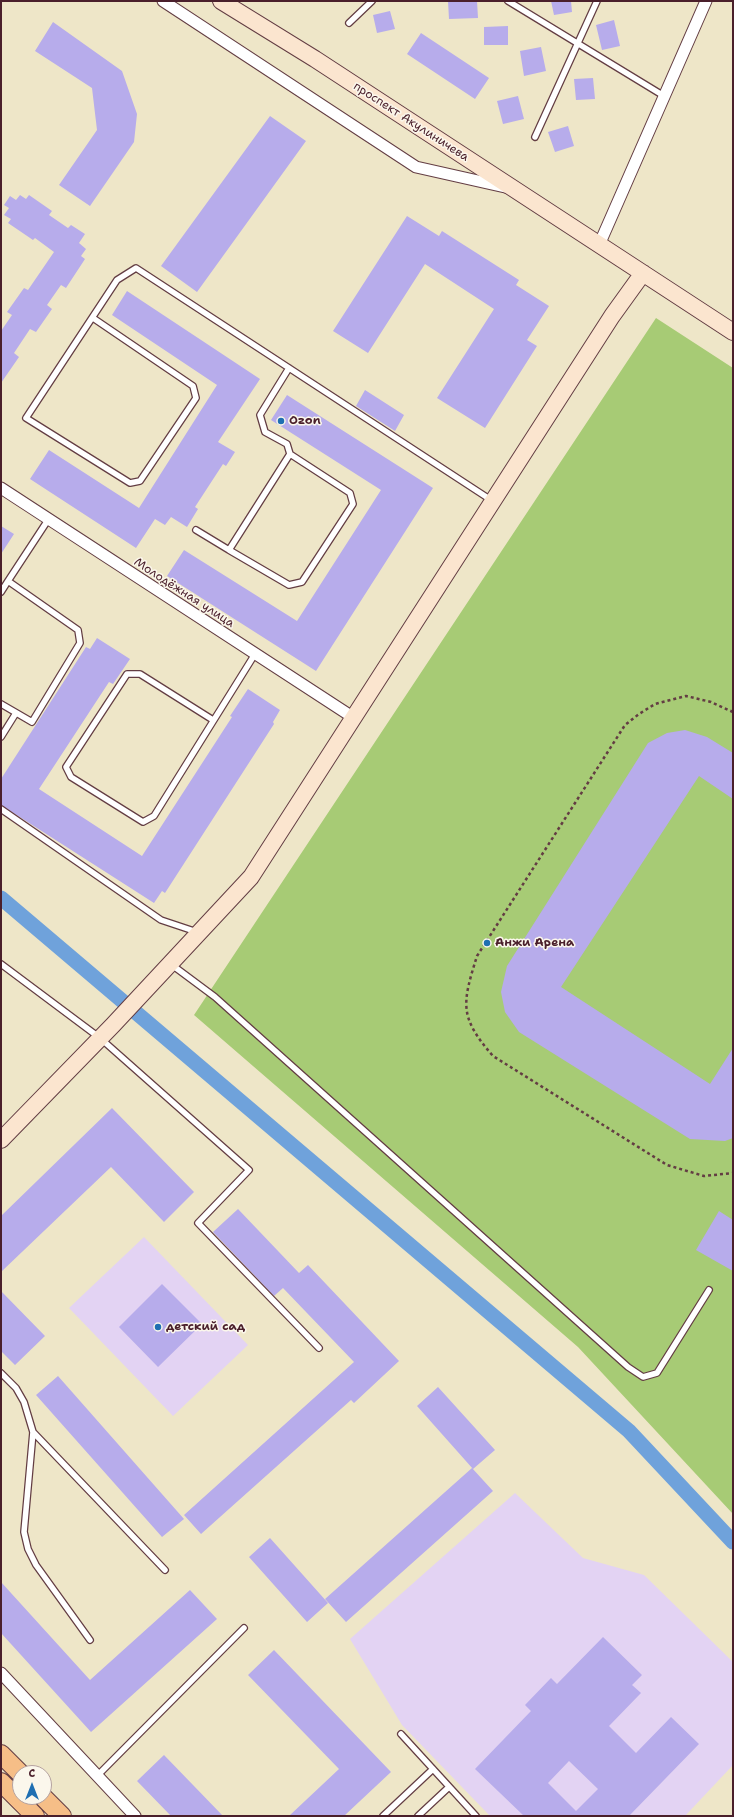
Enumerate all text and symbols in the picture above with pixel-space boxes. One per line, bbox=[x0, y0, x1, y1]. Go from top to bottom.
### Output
street label: проспект Акулиничева bbox=[351, 79, 471, 165]
place label: Ozon bbox=[289, 414, 321, 428]
marker: Ozon bbox=[276, 416, 286, 426]
street label: Молодёжная улица bbox=[131, 555, 237, 631]
place label: Анжи Арена bbox=[495, 936, 574, 950]
marker: Анжи Арена bbox=[482, 938, 492, 948]
place label: детский сад bbox=[166, 1320, 245, 1334]
marker: детский сад bbox=[153, 1322, 163, 1332]
north arrow bbox=[12, 1765, 52, 1805]
text: С bbox=[29, 1766, 35, 1781]

